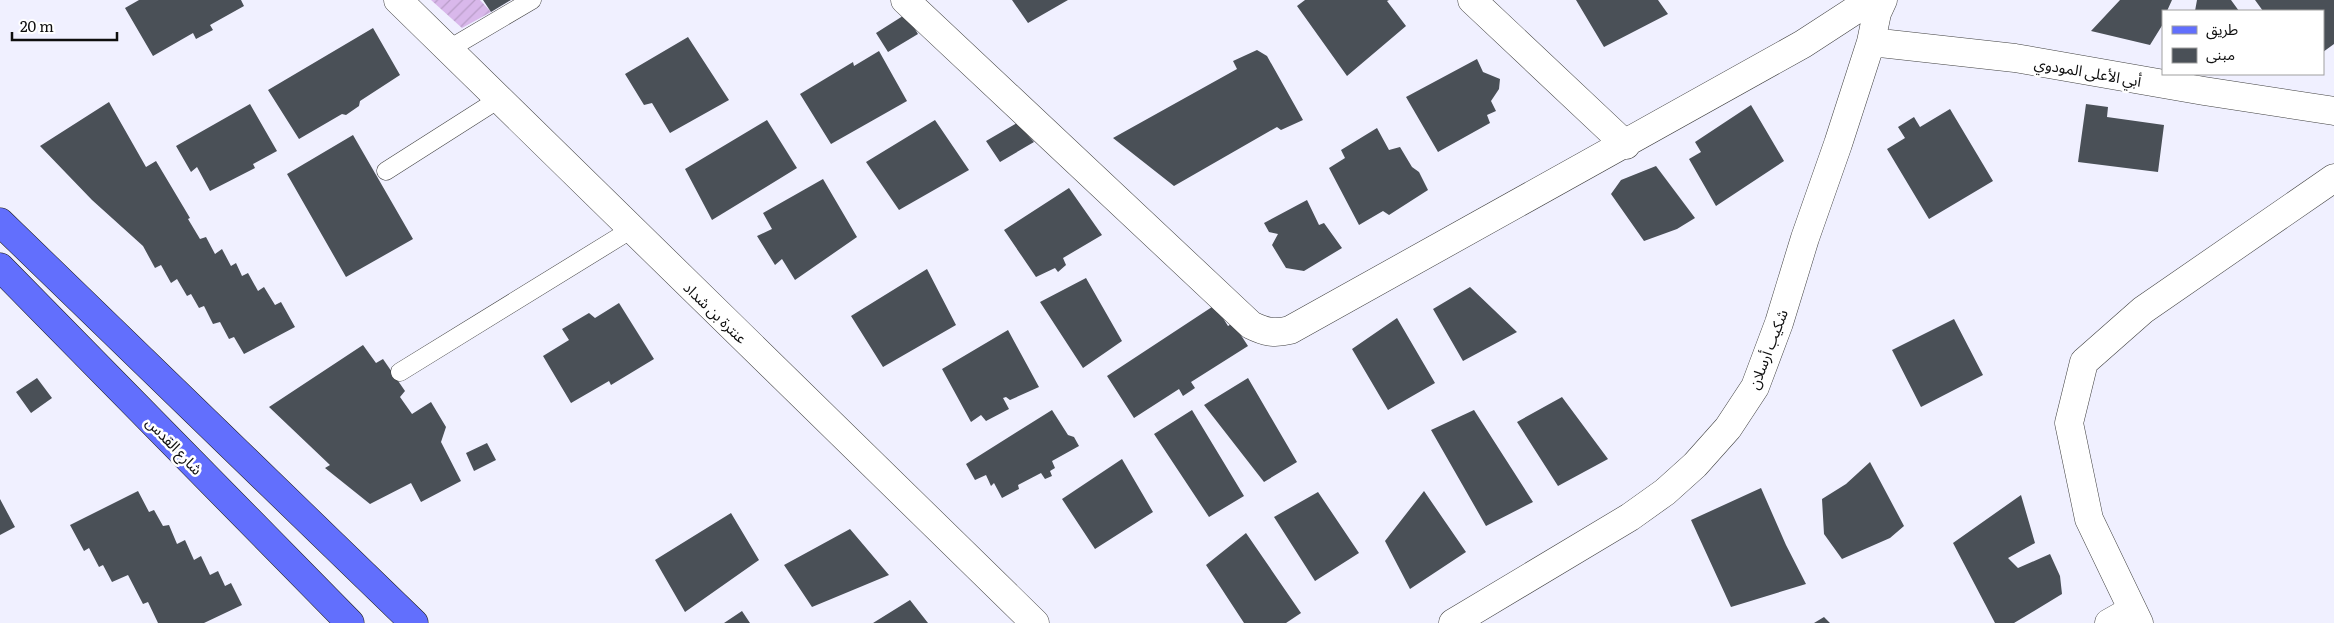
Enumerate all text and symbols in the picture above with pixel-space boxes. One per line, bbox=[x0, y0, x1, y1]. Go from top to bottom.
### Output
scale bar bbox=[12, 10, 118, 42]
legend bbox=[2162, 10, 2324, 75]
text: 20 m bbox=[20, 14, 54, 37]
text: طريق bbox=[2206, 17, 2238, 40]
text: مبنى bbox=[2206, 42, 2235, 65]
street label: أبي الأعلى المودوي bbox=[2032, 50, 2144, 93]
street label: عنترة بن شداد bbox=[679, 276, 754, 349]
street label: شكيب أرسلان bbox=[1741, 305, 1793, 392]
street label: شارع القدس bbox=[140, 411, 209, 481]

